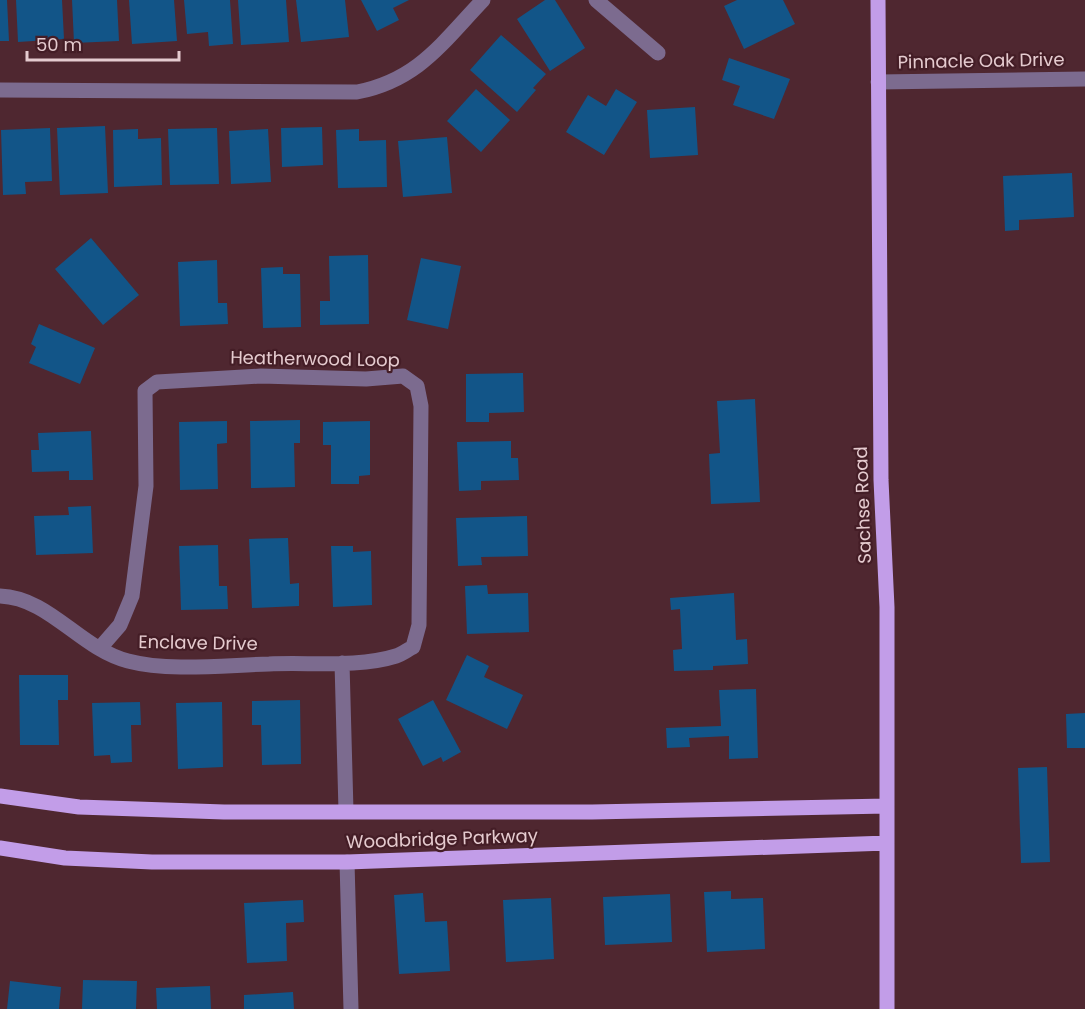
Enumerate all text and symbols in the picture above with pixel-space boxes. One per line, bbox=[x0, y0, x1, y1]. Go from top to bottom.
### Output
scale bar bbox=[27, 24, 178, 62]
text: 50 m bbox=[36, 32, 82, 57]
street label: Pinnacle Oak Drive bbox=[897, 47, 1065, 74]
street label: Heatherwood Loop bbox=[230, 345, 400, 372]
street label: Sachse Road bbox=[848, 446, 877, 564]
street label: Enclave Drive bbox=[138, 629, 258, 656]
street label: Woodbridge Parkway bbox=[346, 823, 538, 854]

